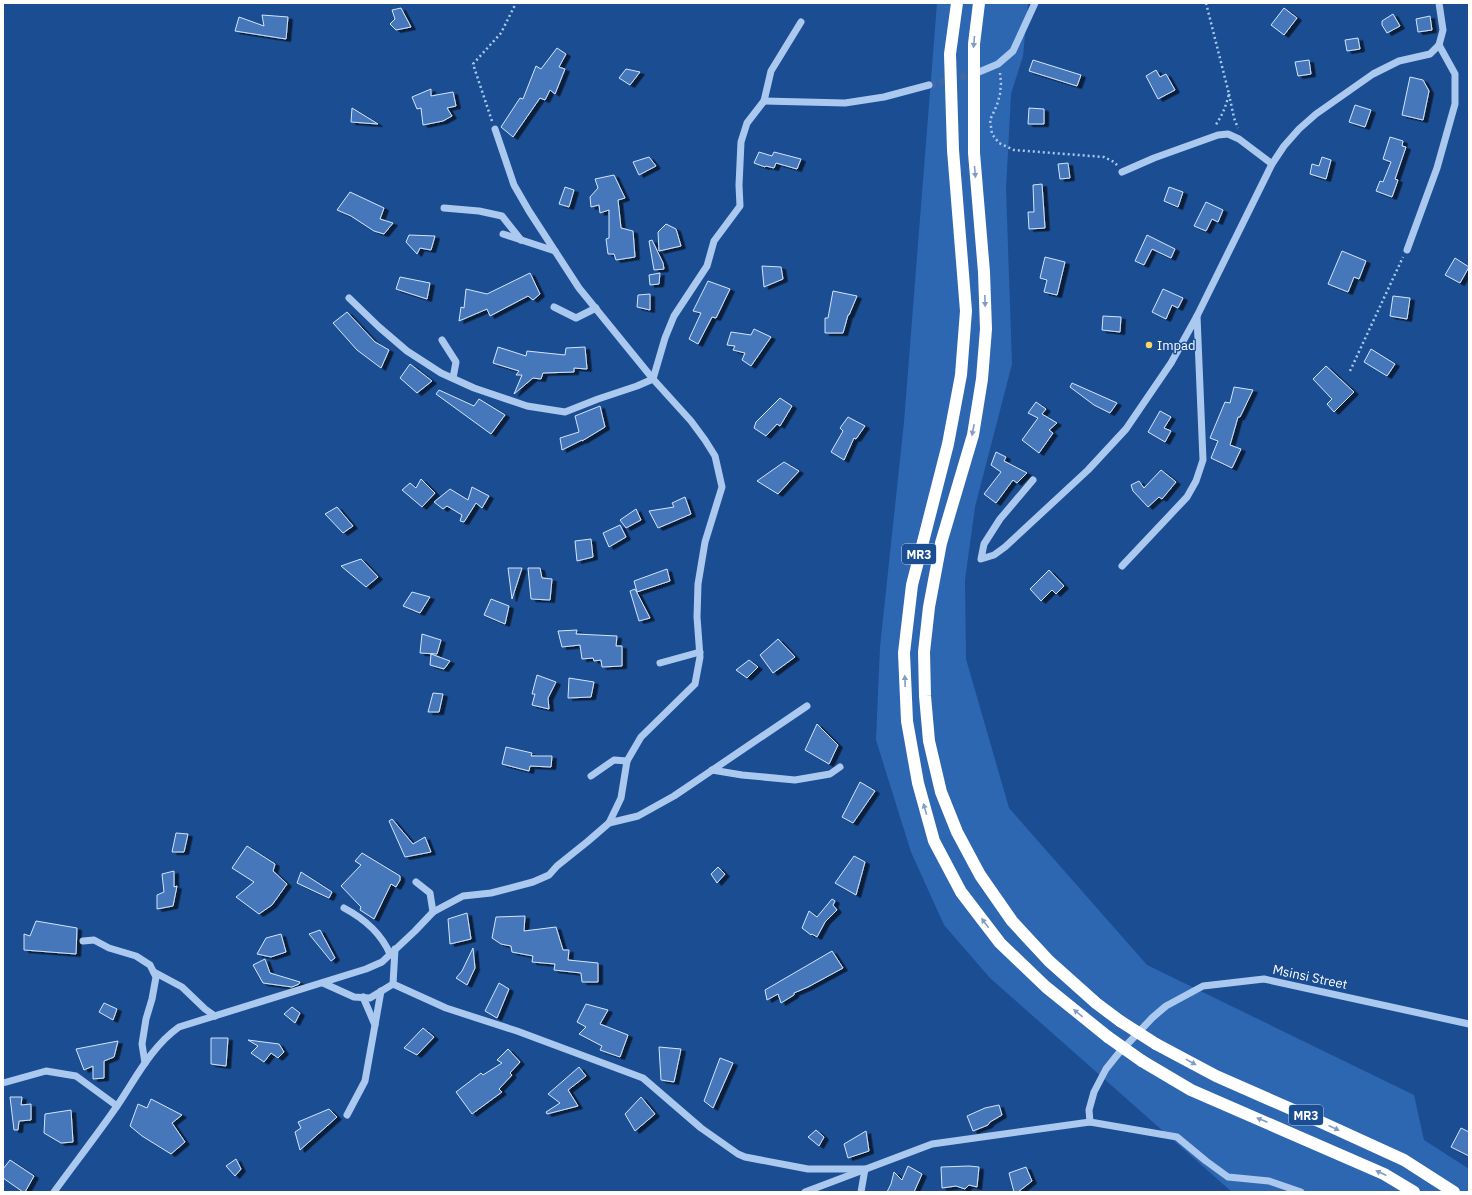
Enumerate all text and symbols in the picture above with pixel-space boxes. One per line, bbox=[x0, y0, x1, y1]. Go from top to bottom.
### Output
one-way arrow bbox=[971, 36, 978, 48]
one-way arrow bbox=[972, 166, 979, 178]
one-way arrow bbox=[982, 295, 988, 308]
place label: Impad bbox=[1157, 337, 1196, 354]
marker: Impad bbox=[1144, 340, 1154, 350]
one-way arrow bbox=[970, 424, 976, 436]
road number: MR3 bbox=[902, 544, 936, 564]
one-way arrow bbox=[902, 674, 908, 687]
one-way arrow bbox=[922, 803, 928, 815]
one-way arrow bbox=[981, 918, 989, 928]
street label: Msinsi Street bbox=[1271, 961, 1349, 993]
one-way arrow bbox=[1072, 1009, 1083, 1017]
one-way arrow bbox=[1185, 1059, 1196, 1066]
road number: MR3 bbox=[1289, 1105, 1323, 1125]
one-way arrow bbox=[1255, 1117, 1267, 1123]
one-way arrow bbox=[1328, 1125, 1340, 1131]
one-way arrow bbox=[1375, 1170, 1386, 1176]

